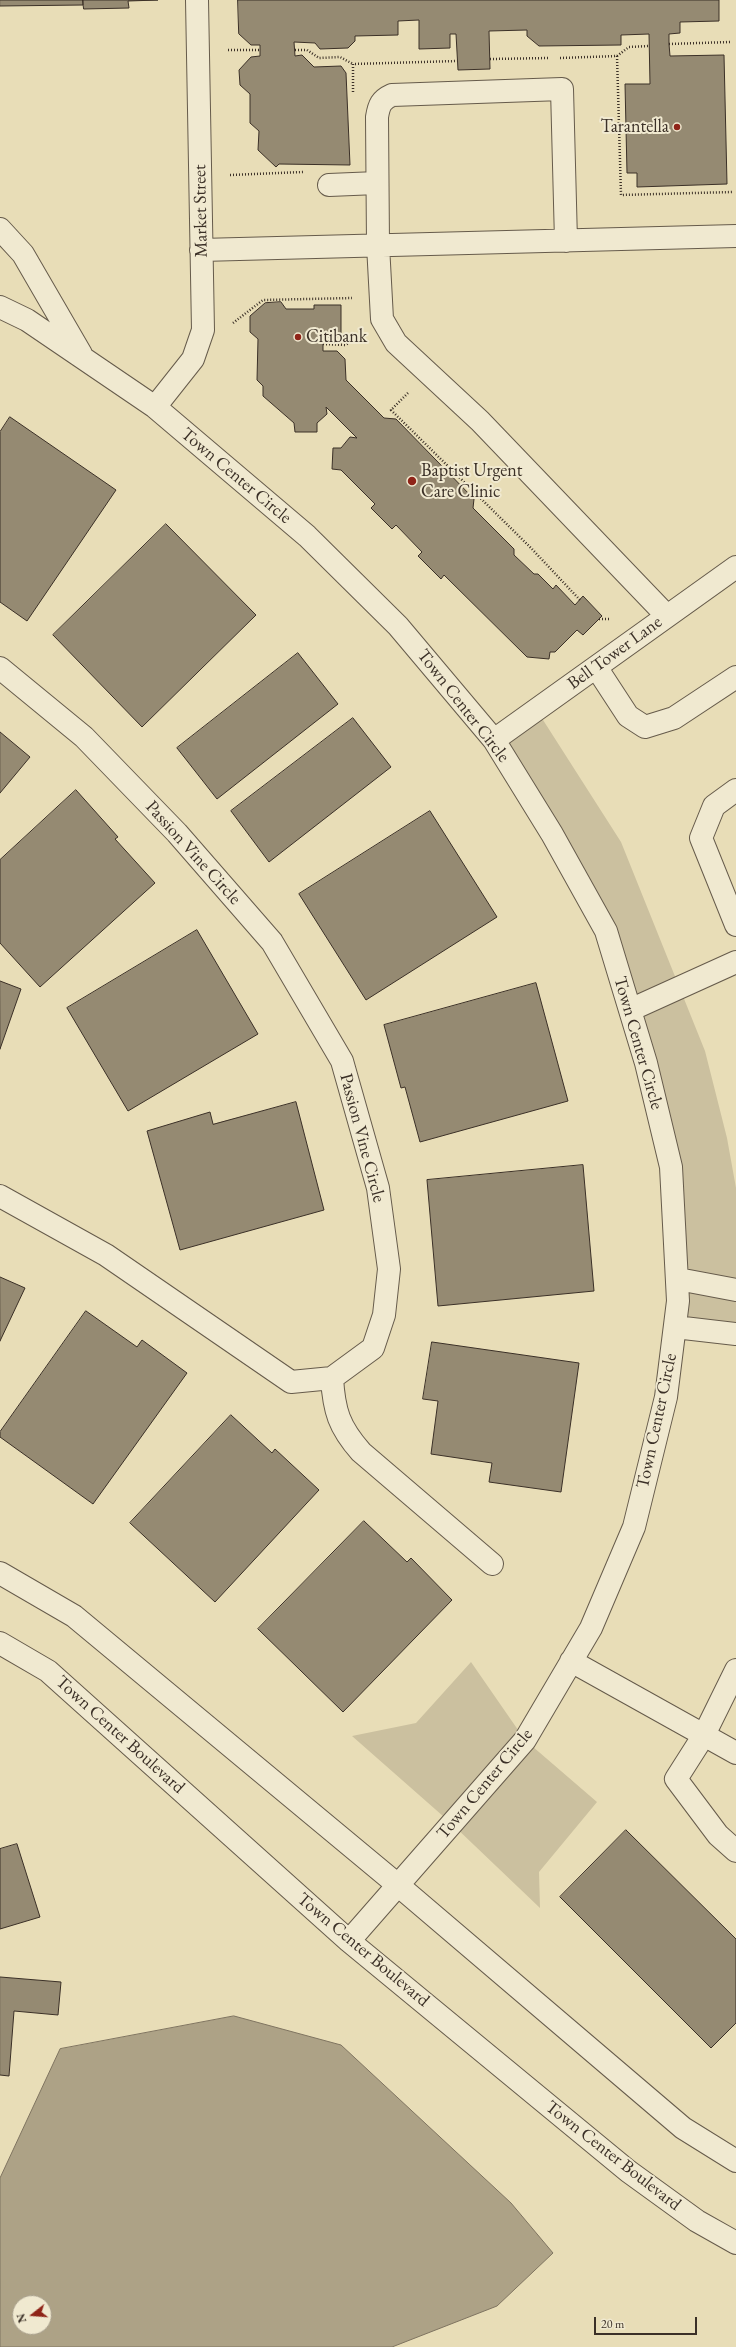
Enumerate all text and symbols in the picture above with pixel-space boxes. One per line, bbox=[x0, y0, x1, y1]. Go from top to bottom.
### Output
place label: Tarantella bbox=[600, 116, 669, 138]
marker: Tarantella bbox=[672, 122, 682, 132]
street label: Market Street bbox=[189, 164, 213, 258]
place label: Citibank bbox=[306, 326, 367, 348]
marker: Citibank bbox=[293, 332, 303, 342]
street label: Town Center Circle bbox=[176, 423, 296, 529]
place label: Baptist Urgent Care Clinic bbox=[421, 460, 523, 502]
marker: Baptist Urgent Care Clinic bbox=[406, 475, 418, 487]
street label: Bell Tower Lane bbox=[564, 612, 666, 694]
street label: Town Center Circle bbox=[412, 645, 514, 767]
street label: Passion Vine Circle bbox=[141, 797, 245, 909]
street label: Town Center Circle bbox=[609, 974, 667, 1112]
street label: Passion Vine Circle bbox=[334, 1071, 390, 1205]
street label: Town Center Circle bbox=[632, 1351, 682, 1491]
street label: Town Center Boulevard bbox=[51, 1671, 189, 1799]
street label: Town Center Circle bbox=[432, 1724, 538, 1844]
street label: Town Center Boulevard bbox=[292, 1888, 434, 2012]
street label: Town Center Boulevard bbox=[541, 2096, 685, 2216]
north arrow bbox=[12, 2295, 52, 2335]
scale bar bbox=[596, 2309, 699, 2335]
text: N bbox=[13, 2312, 29, 2325]
text: 20 m bbox=[601, 2316, 624, 2332]

